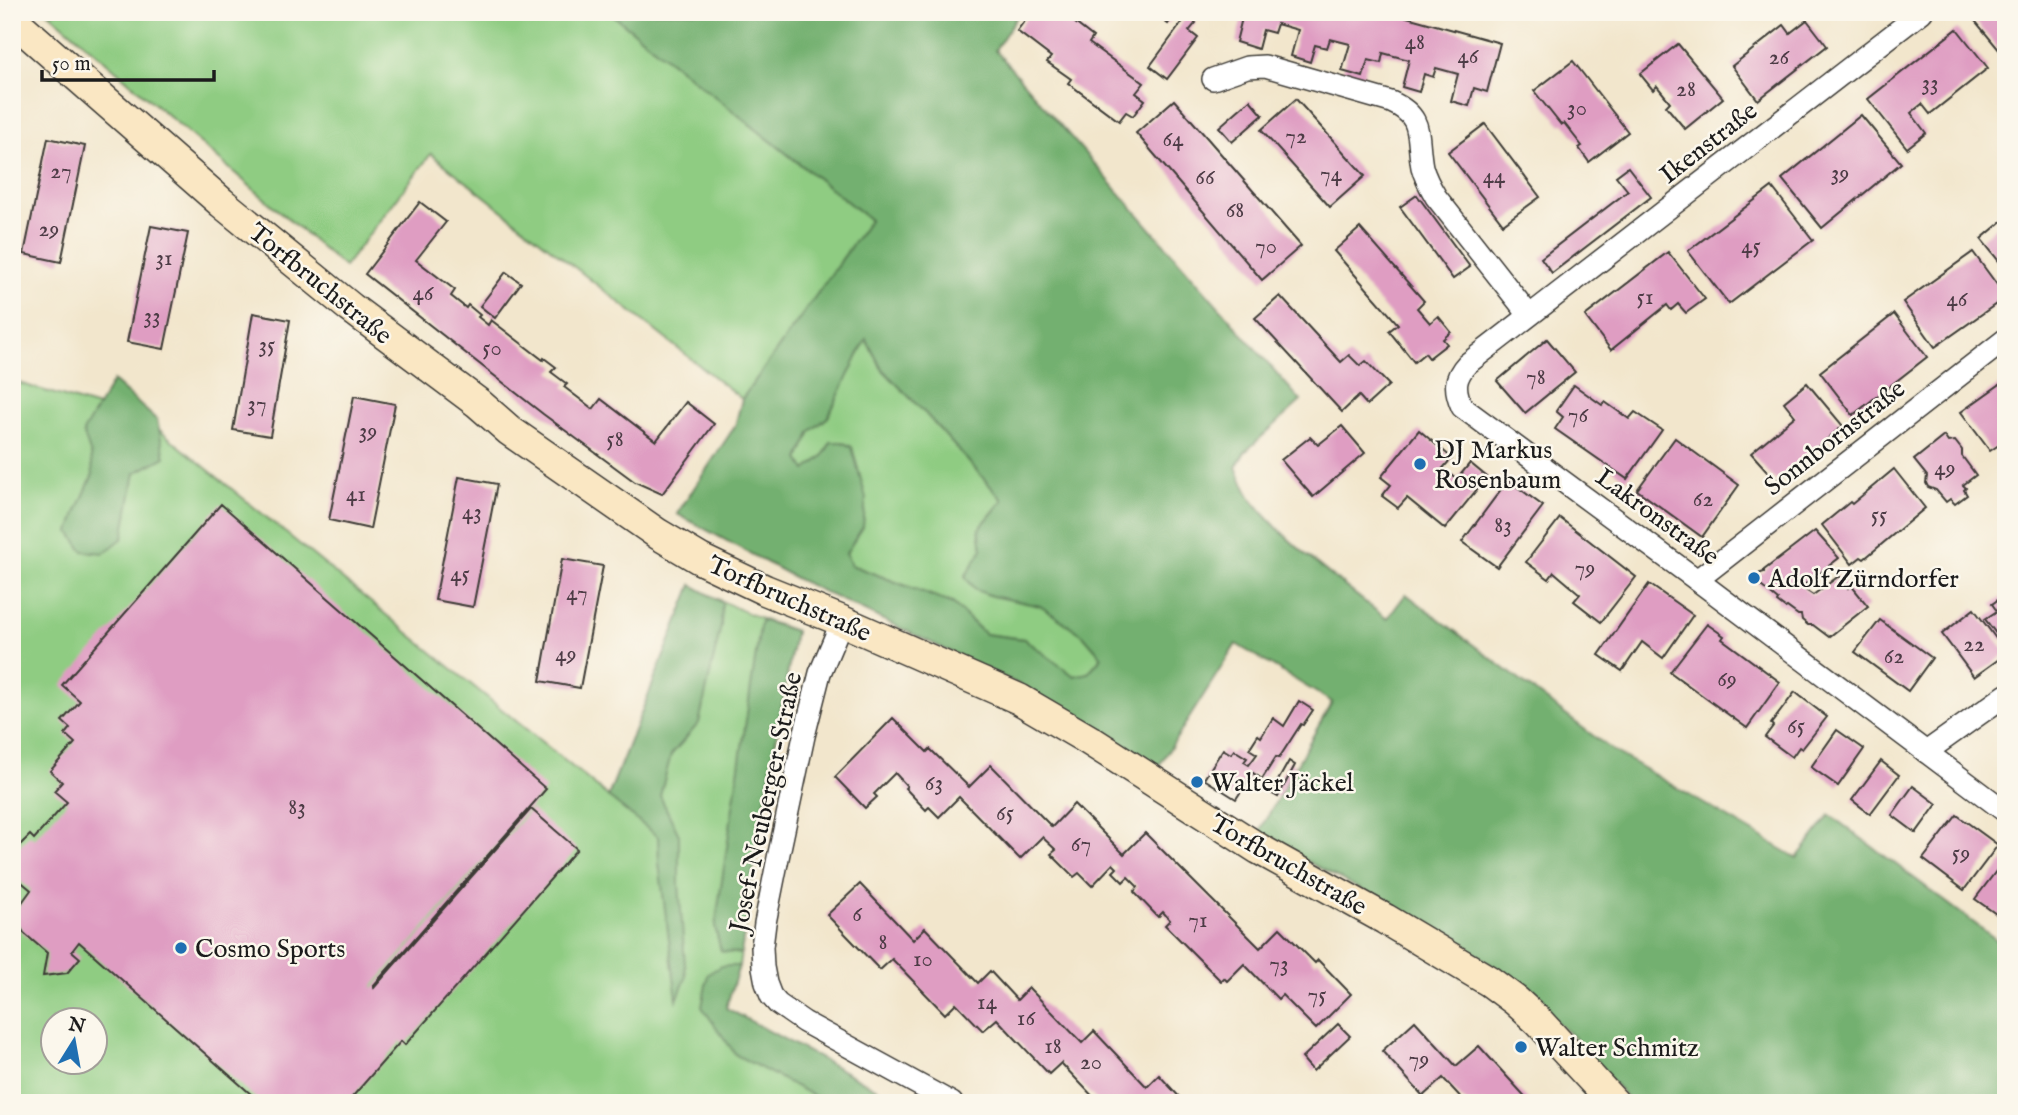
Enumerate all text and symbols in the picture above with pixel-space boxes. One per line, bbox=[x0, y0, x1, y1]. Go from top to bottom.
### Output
house number: 48 bbox=[1405, 28, 1425, 57]
scale bar bbox=[42, 38, 214, 82]
house number: 46 bbox=[1458, 42, 1480, 71]
house number: 26 bbox=[1769, 43, 1791, 72]
text: 50 m bbox=[52, 51, 91, 78]
house number: 33 bbox=[1921, 69, 1939, 98]
house number: 28 bbox=[1676, 75, 1696, 104]
house number: 30 bbox=[1567, 94, 1587, 123]
street label: Ikenstraße bbox=[1653, 95, 1764, 192]
house number: 72 bbox=[1285, 122, 1307, 151]
house number: 64 bbox=[1163, 125, 1184, 154]
house number: 27 bbox=[50, 157, 72, 186]
house number: 39 bbox=[1831, 159, 1849, 188]
house number: 74 bbox=[1320, 160, 1343, 189]
house number: 44 bbox=[1483, 162, 1506, 191]
house number: 66 bbox=[1195, 163, 1216, 192]
house number: 68 bbox=[1226, 196, 1244, 225]
house number: 29 bbox=[39, 215, 59, 244]
street label: Torfbruchstraße bbox=[241, 216, 399, 352]
house number: 70 bbox=[1255, 232, 1277, 261]
house number: 45 bbox=[1741, 232, 1761, 261]
house number: 31 bbox=[155, 244, 173, 273]
house number: 46 bbox=[413, 279, 435, 308]
house number: 51 bbox=[1637, 283, 1653, 312]
house number: 46 bbox=[1947, 285, 1969, 314]
house number: 33 bbox=[143, 302, 161, 331]
house number: 35 bbox=[259, 331, 275, 360]
house number: 50 bbox=[482, 334, 502, 363]
house number: 78 bbox=[1526, 363, 1546, 392]
street label: Sonnbornstraße bbox=[1758, 373, 1912, 504]
house number: 37 bbox=[247, 390, 267, 419]
house number: 76 bbox=[1568, 401, 1590, 430]
house number: 39 bbox=[359, 417, 377, 446]
house number: 58 bbox=[606, 425, 624, 454]
place label: DJ Markus Rosenbaum bbox=[1434, 434, 1561, 497]
house number: 49 bbox=[1934, 454, 1956, 483]
marker: DJ Markus Rosenbaum bbox=[1412, 456, 1428, 472]
street label: Lakronstraße bbox=[1589, 461, 1726, 573]
house number: 41 bbox=[346, 480, 366, 509]
house number: 62 bbox=[1693, 485, 1713, 514]
house number: 43 bbox=[462, 498, 482, 527]
house number: 55 bbox=[1871, 501, 1887, 530]
house number: 83 bbox=[1494, 511, 1512, 540]
street label: Torfbruchstraße bbox=[702, 549, 876, 650]
house number: 79 bbox=[1575, 554, 1595, 583]
house number: 45 bbox=[450, 560, 470, 589]
place label: Adolf Zürndorfer bbox=[1767, 563, 1959, 596]
marker: Adolf Zürndorfer bbox=[1746, 570, 1762, 586]
house number: 47 bbox=[566, 579, 588, 608]
house number: 22 bbox=[1963, 630, 1985, 659]
house number: 49 bbox=[555, 640, 577, 669]
house number: 62 bbox=[1884, 642, 1904, 671]
house number: 69 bbox=[1717, 665, 1737, 694]
street label: Josef-Neuberger-Straße bbox=[722, 669, 810, 938]
house number: 65 bbox=[1787, 712, 1805, 741]
place label: Walter Jäckel bbox=[1211, 767, 1355, 800]
house number: 63 bbox=[925, 769, 943, 798]
marker: Walter Jäckel bbox=[1189, 774, 1205, 790]
house number: 83 bbox=[288, 793, 306, 822]
house number: 65 bbox=[996, 799, 1014, 828]
street label: Torfbruchstraße bbox=[1204, 807, 1373, 924]
house number: 67 bbox=[1071, 830, 1091, 859]
house number: 59 bbox=[1952, 839, 1970, 868]
house number: 6 bbox=[852, 900, 863, 929]
house number: 71 bbox=[1188, 906, 1208, 935]
house number: 8 bbox=[878, 928, 888, 957]
place label: Cosmo Sports bbox=[195, 933, 345, 966]
marker: Cosmo Sports bbox=[173, 940, 189, 956]
house number: 10 bbox=[913, 945, 933, 974]
house number: 73 bbox=[1269, 950, 1289, 979]
house number: 75 bbox=[1307, 981, 1327, 1010]
house number: 14 bbox=[977, 988, 998, 1017]
house number: 16 bbox=[1017, 1004, 1036, 1033]
north arrow bbox=[38, 1006, 108, 1076]
text: N bbox=[66, 1013, 88, 1040]
house number: 18 bbox=[1044, 1032, 1062, 1061]
place label: Walter Schmitz bbox=[1535, 1032, 1699, 1065]
marker: Walter Schmitz bbox=[1513, 1039, 1529, 1055]
house number: 79 bbox=[1409, 1045, 1429, 1074]
house number: 20 bbox=[1080, 1048, 1102, 1077]

